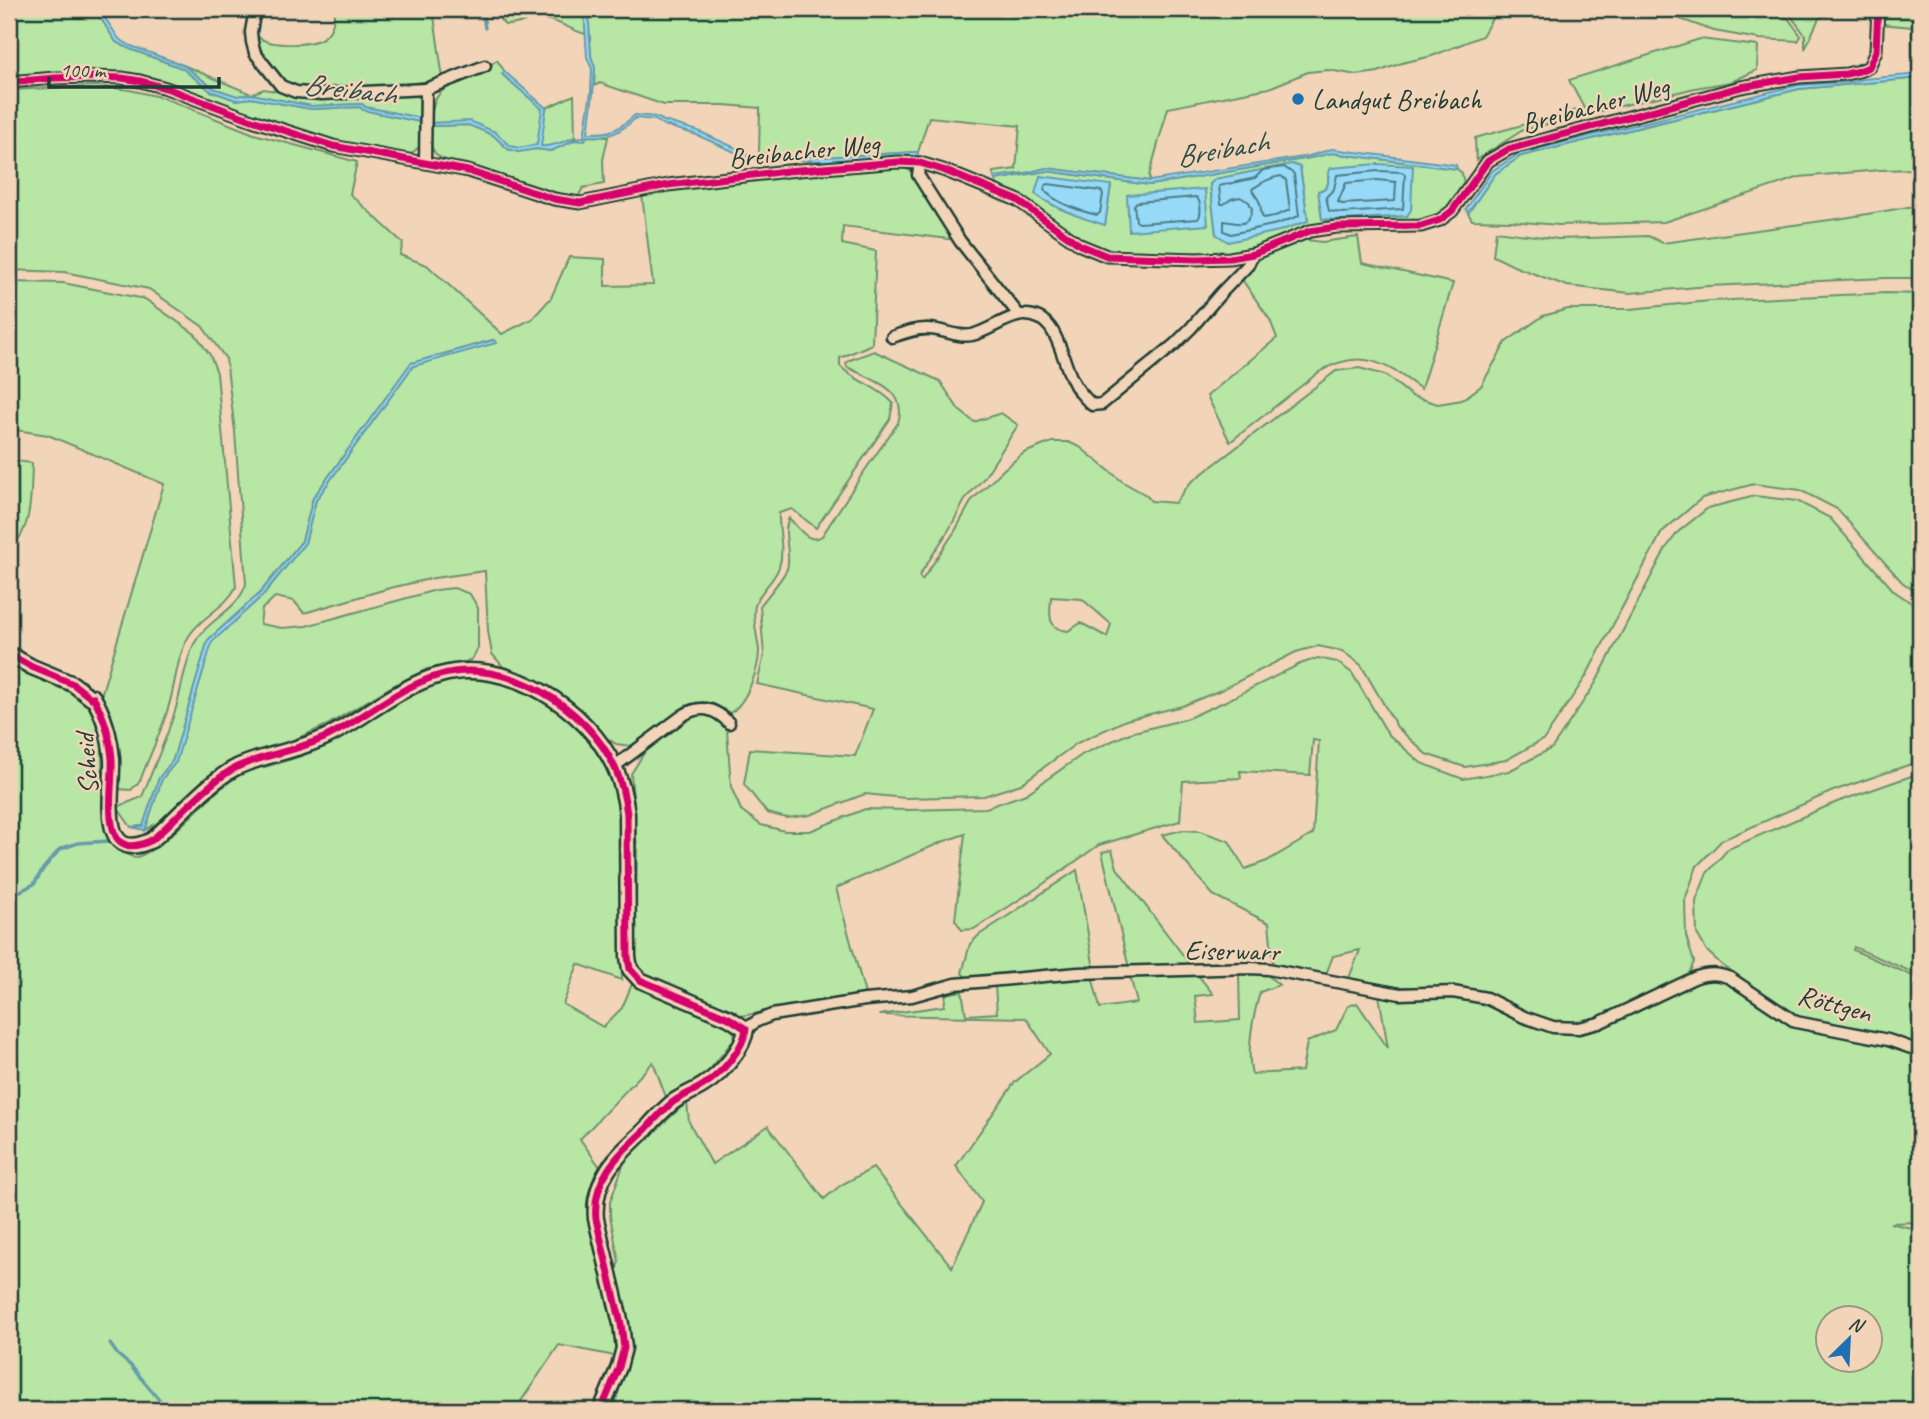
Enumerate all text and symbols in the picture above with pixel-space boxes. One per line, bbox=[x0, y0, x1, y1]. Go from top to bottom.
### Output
scale bar bbox=[49, 46, 219, 90]
text: 100 m bbox=[60, 57, 107, 83]
water label: Breibach bbox=[302, 65, 400, 114]
street label: Breibacher Weg bbox=[1518, 67, 1675, 141]
place label: Landgut Breibach bbox=[1312, 82, 1482, 117]
marker: Landgut Breibach bbox=[1290, 91, 1306, 107]
water label: Breibach bbox=[1173, 122, 1273, 176]
street label: Breibacher Weg bbox=[727, 125, 883, 176]
street label: Scheid bbox=[67, 728, 106, 796]
street label: Eiserwarr bbox=[1184, 932, 1282, 969]
street label: Röttgen bbox=[1794, 977, 1877, 1030]
north arrow bbox=[1814, 1304, 1884, 1374]
text: N bbox=[1845, 1311, 1869, 1339]

